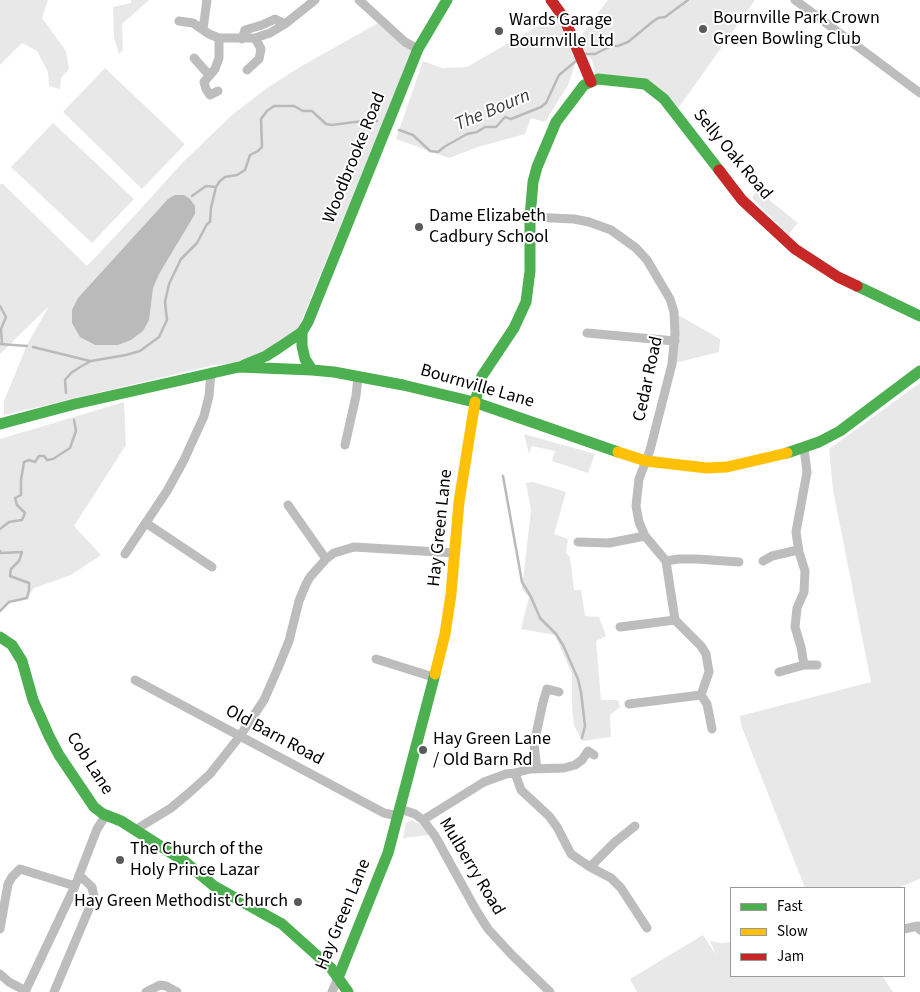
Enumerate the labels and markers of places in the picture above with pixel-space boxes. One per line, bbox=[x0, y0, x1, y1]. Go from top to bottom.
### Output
place label: Bournville Park Crown Green Bowling Club bbox=[713, 8, 880, 50]
place label: Wards Garage Bournville Ltd bbox=[509, 10, 614, 52]
marker: Bournville Park Crown Green Bowling Club bbox=[697, 23, 709, 35]
marker: Wards Garage Bournville Ltd bbox=[493, 25, 505, 37]
place label: Dame Elizabeth Cadbury School bbox=[429, 206, 549, 248]
marker: Dame Elizabeth Cadbury School bbox=[413, 221, 425, 233]
place label: Hay Green Lane / Old Barn Rd bbox=[433, 729, 551, 772]
marker: Hay Green Lane / Old Barn Rd bbox=[417, 744, 429, 756]
place label: The Church of the Holy Prince Lazar bbox=[130, 839, 263, 882]
marker: The Church of the Holy Prince Lazar bbox=[114, 854, 126, 866]
place label: Hay Green Methodist Church bbox=[74, 891, 288, 913]
marker: Hay Green Methodist Church bbox=[292, 896, 304, 908]

